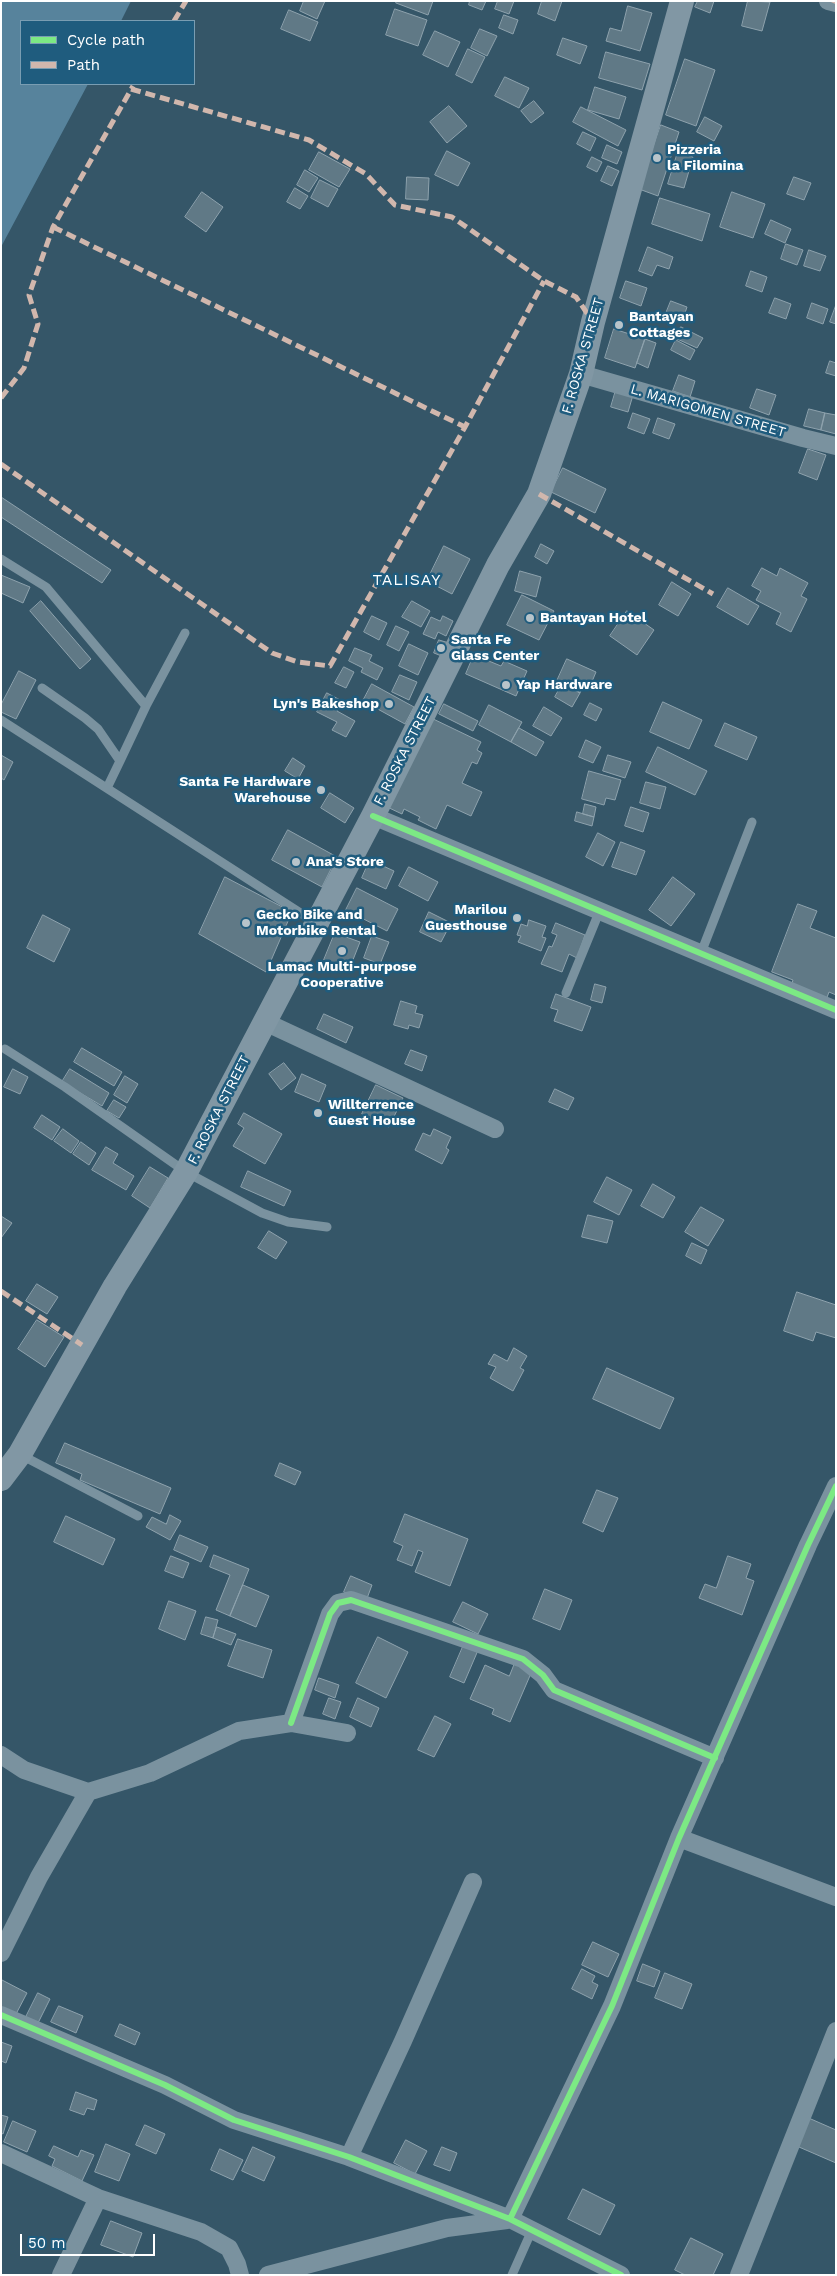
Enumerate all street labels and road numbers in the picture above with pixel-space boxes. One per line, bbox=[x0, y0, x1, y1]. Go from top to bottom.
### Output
street label: F. ROSKA STREET bbox=[558, 296, 608, 416]
street label: L. MARIGOMEN STREET bbox=[628, 381, 788, 441]
street label: F. ROSKA STREET bbox=[370, 694, 440, 808]
street label: F. ROSKA STREET bbox=[184, 1053, 254, 1167]

